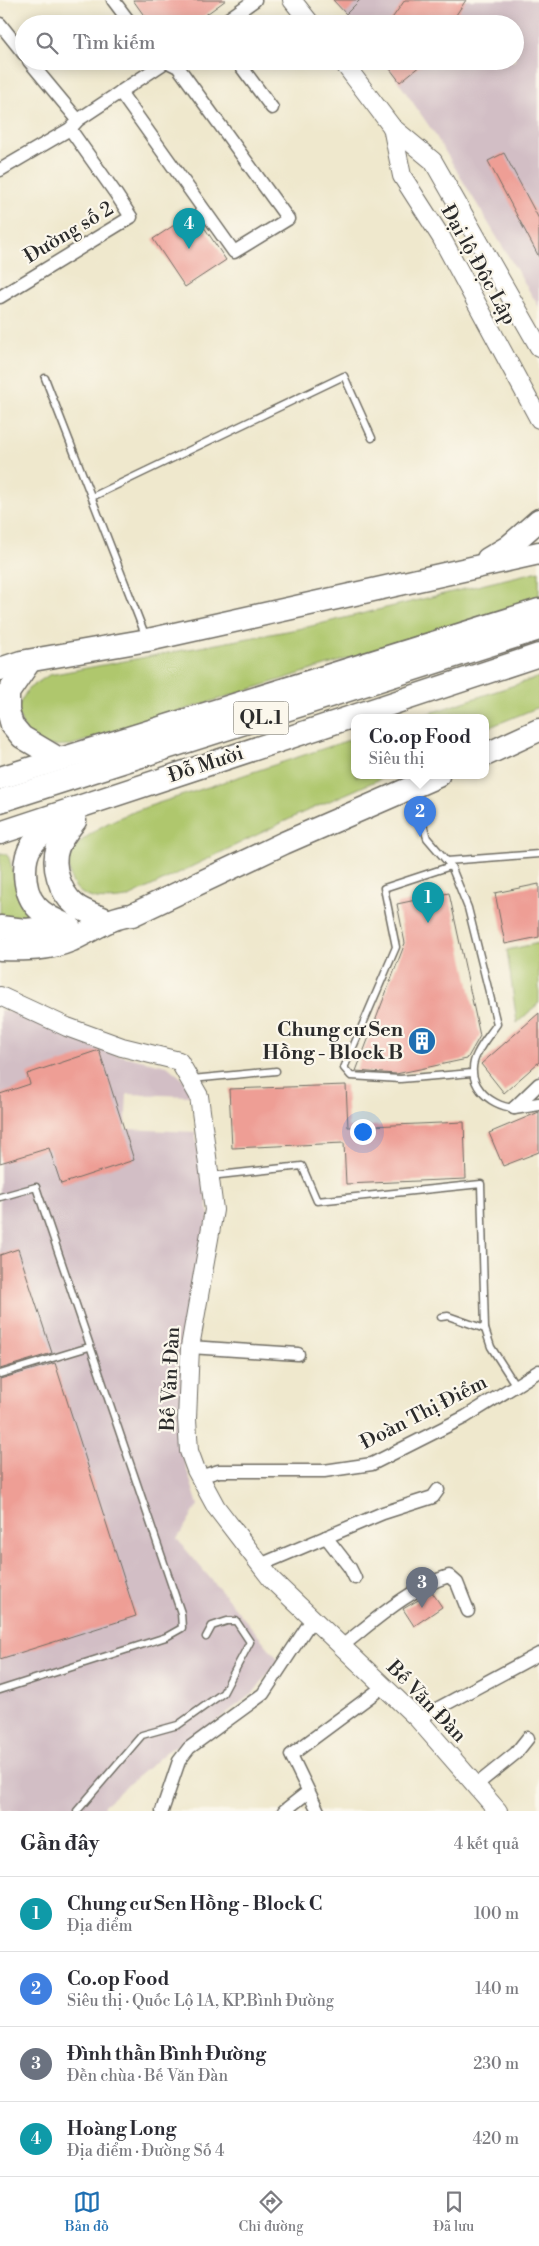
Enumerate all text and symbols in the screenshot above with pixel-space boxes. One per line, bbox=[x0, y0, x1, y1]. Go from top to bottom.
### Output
search box bbox=[15, 15, 524, 70]
icon: search bbox=[33, 29, 61, 57]
text: Tìm kiếm bbox=[73, 31, 156, 55]
street label: Đường số 2 bbox=[20, 197, 118, 269]
street label: Đại lộ Độc Lập bbox=[435, 201, 521, 329]
pin: 4 bbox=[173, 208, 205, 249]
road number: QL.1 bbox=[234, 701, 288, 734]
popup bbox=[351, 714, 489, 779]
text: Co.op Food bbox=[369, 725, 471, 749]
street label: Đỗ Mười bbox=[165, 741, 247, 789]
text: Siêu thị bbox=[369, 749, 424, 769]
pin: 2 bbox=[404, 796, 436, 837]
pin: 1 bbox=[412, 882, 444, 923]
place label: Chung cư Sen Hồng - Block B bbox=[263, 1018, 404, 1066]
building icon: Chung cư Sen Hồng - Block B bbox=[407, 1026, 437, 1056]
your location bbox=[350, 1119, 376, 1145]
street label: Bế Văn Đàn bbox=[156, 1326, 186, 1433]
street label: Đoàn Thị Điểm bbox=[356, 1370, 492, 1456]
pin: 3 bbox=[406, 1567, 438, 1608]
street label: Bế Văn Đàn bbox=[380, 1655, 471, 1748]
text: Gần đây bbox=[20, 1831, 99, 1857]
text: 4 kết quả bbox=[454, 1834, 519, 1854]
text: Chung cư Sen Hồng - Block C bbox=[67, 1892, 322, 1916]
text: 1 bbox=[32, 1904, 40, 1924]
text: 100 m bbox=[474, 1904, 519, 1924]
text: Địa điểm bbox=[67, 1916, 133, 1936]
text: Co.op Food bbox=[67, 1967, 169, 1991]
text: 2 bbox=[31, 1979, 41, 1999]
text: 140 m bbox=[475, 1979, 519, 1999]
text: Siêu thị · Quốc Lộ 1A, KP.Bình Đường bbox=[67, 1991, 334, 2011]
text: Đình thần Bình Đường bbox=[67, 2042, 266, 2066]
text: 3 bbox=[31, 2054, 41, 2074]
text: 230 m bbox=[473, 2054, 519, 2074]
text: Đền chùa · Bế Văn Đàn bbox=[67, 2066, 228, 2086]
text: Hoàng Long bbox=[67, 2117, 176, 2141]
text: 4 bbox=[31, 2129, 41, 2149]
text: 420 m bbox=[472, 2129, 519, 2149]
text: Địa điểm · Đường Số 4 bbox=[67, 2141, 224, 2161]
tab: Bản đồ bbox=[65, 2188, 109, 2236]
tab: Chỉ đường bbox=[239, 2188, 303, 2236]
tab: Đã lưu bbox=[433, 2188, 474, 2236]

